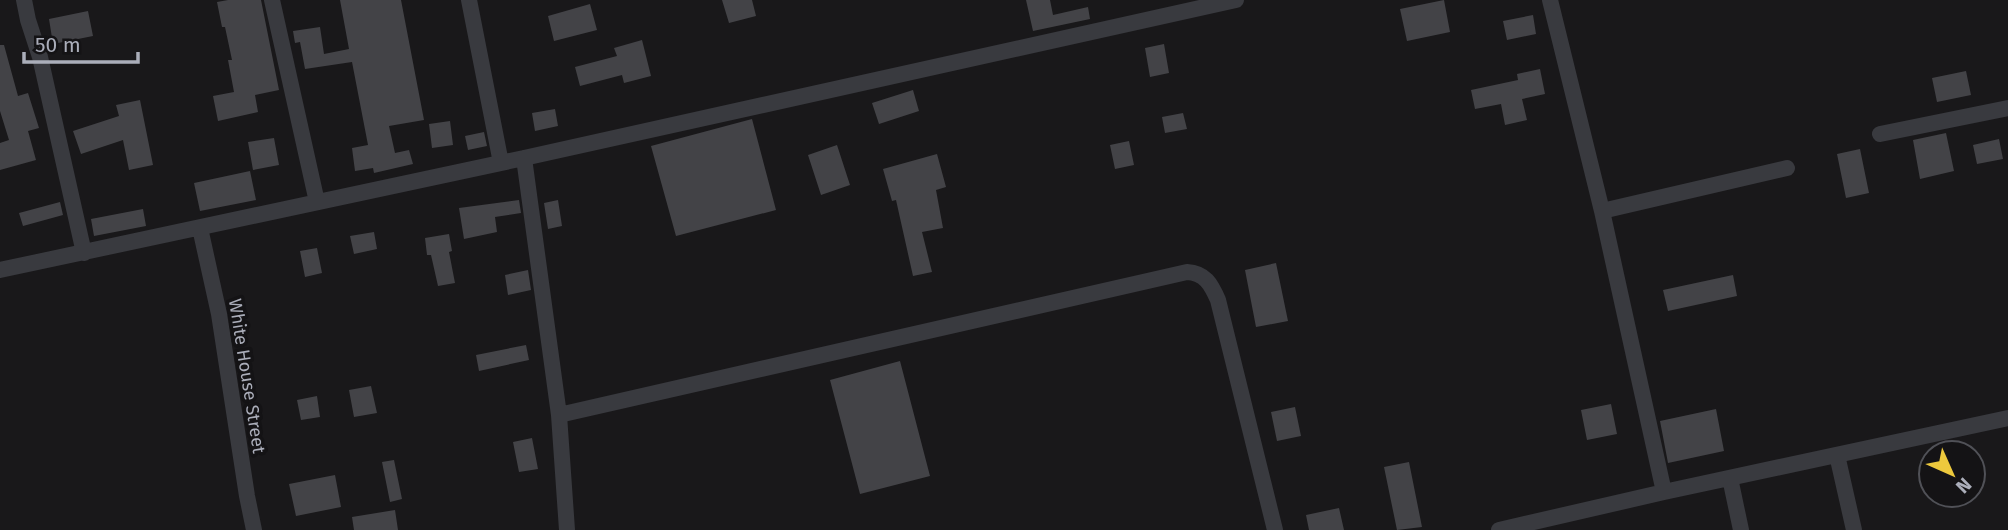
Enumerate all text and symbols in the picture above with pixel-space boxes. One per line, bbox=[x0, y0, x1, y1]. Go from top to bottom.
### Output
scale bar bbox=[24, 21, 138, 65]
text: 50 m bbox=[35, 32, 81, 58]
street label: White House Street bbox=[224, 297, 270, 455]
north arrow bbox=[1917, 439, 1987, 509]
text: N bbox=[1951, 473, 1976, 498]

